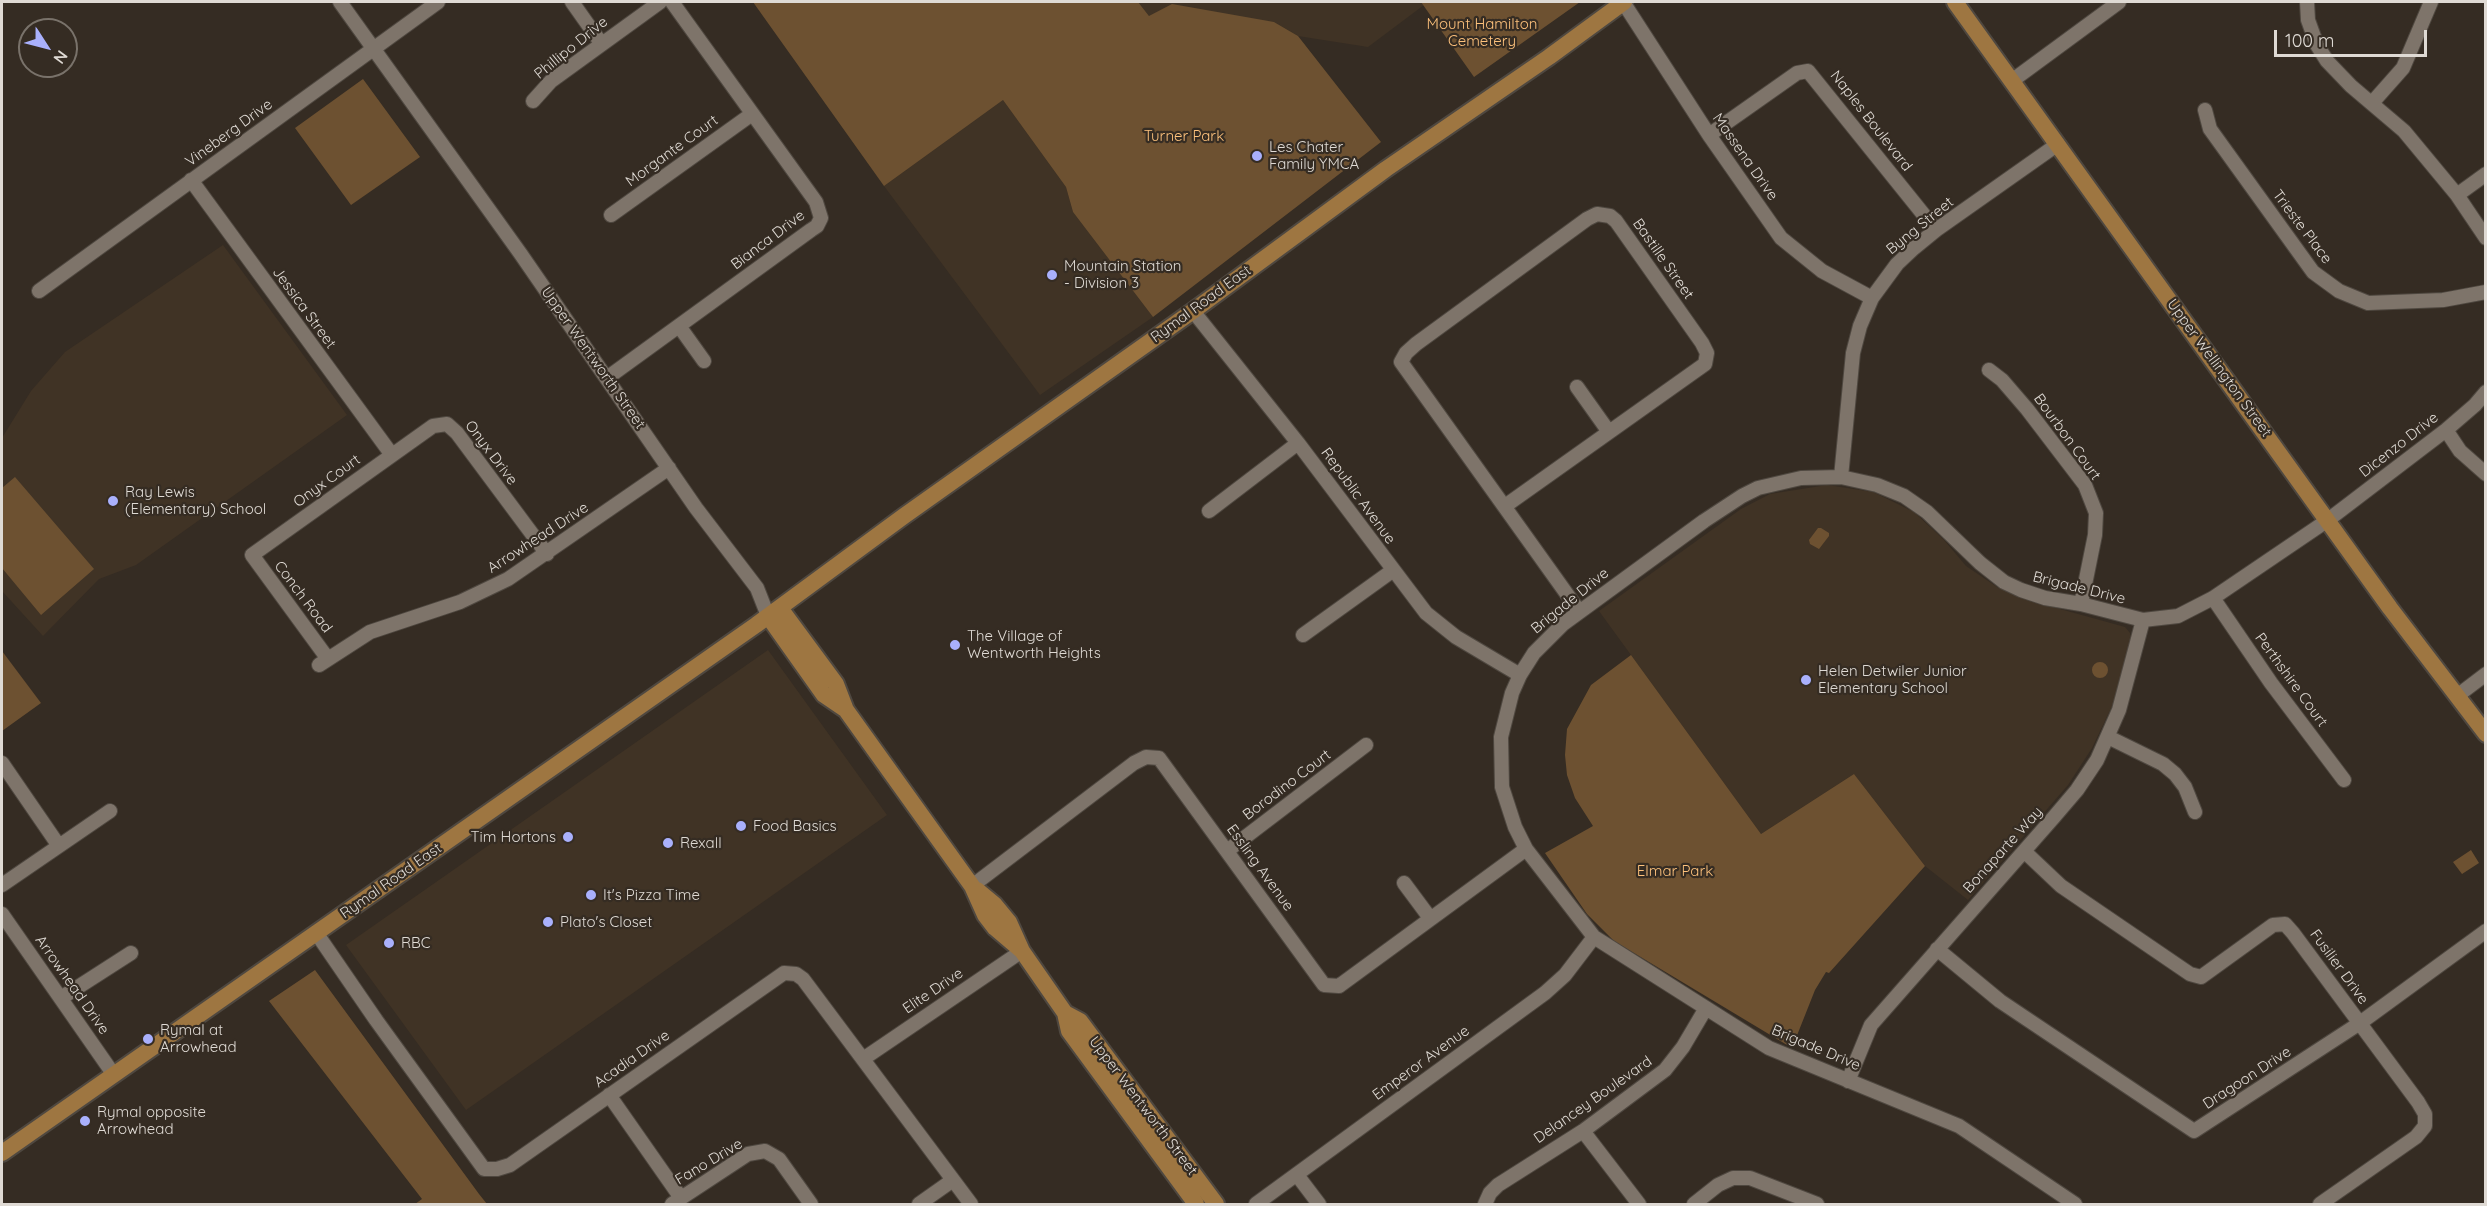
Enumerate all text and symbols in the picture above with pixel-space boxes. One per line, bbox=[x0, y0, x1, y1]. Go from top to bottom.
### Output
street label: Phillipo Drive bbox=[531, 13, 611, 83]
park label: Mount Hamilton Cemetery bbox=[1427, 15, 1537, 50]
north arrow bbox=[18, 18, 78, 78]
scale bar bbox=[2277, 18, 2430, 56]
text: 100 m bbox=[2285, 29, 2334, 52]
text: N bbox=[49, 47, 72, 68]
street label: Naples Boulevard bbox=[1826, 67, 1916, 175]
street label: Vineberg Drive bbox=[182, 95, 276, 171]
street label: Massena Drive bbox=[1708, 110, 1782, 204]
street label: Morgante Court bbox=[622, 111, 722, 191]
park label: Turner Park bbox=[1144, 127, 1224, 145]
place label: Les Chater Family YMCA bbox=[1269, 138, 1359, 173]
marker: Les Chater Family YMCA bbox=[1250, 149, 1264, 163]
street label: Trieste Place bbox=[2268, 186, 2336, 268]
street label: Byng Street bbox=[1883, 193, 1957, 259]
street label: Bianca Drive bbox=[728, 206, 808, 274]
street label: Bastille Street bbox=[1629, 215, 1697, 303]
place label: Mountain Station - Division 3 bbox=[1064, 257, 1181, 292]
street label: Rymal Road East bbox=[1147, 261, 1255, 347]
street label: Jessica Street bbox=[268, 264, 340, 352]
marker: Mountain Station - Division 3 bbox=[1045, 268, 1059, 282]
street label: Upper Wentworth Street bbox=[537, 284, 649, 432]
street label: Upper Wellington Street bbox=[2163, 296, 2275, 440]
street label: Bourbon Court bbox=[2030, 390, 2104, 484]
street label: Dicenzo Drive bbox=[2356, 409, 2442, 481]
street label: Onyx Drive bbox=[461, 417, 521, 489]
street label: Republic Avenue bbox=[1317, 444, 1399, 548]
street label: Onyx Court bbox=[290, 451, 364, 511]
place label: Ray Lewis (Elementary) School bbox=[125, 483, 266, 518]
marker: Ray Lewis (Elementary) School bbox=[106, 494, 120, 508]
street label: Arrowhead Drive bbox=[484, 499, 592, 577]
street label: Conch Road bbox=[270, 558, 336, 636]
street label: Brigade Drive bbox=[1527, 564, 1613, 638]
street label: Brigade Drive bbox=[2031, 568, 2127, 608]
place label: The Village of Wentworth Heights bbox=[967, 627, 1101, 662]
street label: Perthshire Court bbox=[2251, 630, 2331, 730]
marker: The Village of Wentworth Heights bbox=[948, 638, 962, 652]
place label: Helen Detwiler Junior Elementary School bbox=[1818, 662, 1967, 697]
marker: Helen Detwiler Junior Elementary School bbox=[1799, 673, 1813, 687]
street label: Borodino Court bbox=[1239, 746, 1335, 824]
street label: Bonaparte Way bbox=[1959, 803, 2047, 897]
place label: Food Basics bbox=[753, 817, 836, 835]
marker: Food Basics bbox=[734, 819, 748, 833]
street label: Essling Avenue bbox=[1223, 821, 1297, 915]
place label: Tim Hortons bbox=[471, 828, 556, 846]
marker: Tim Hortons bbox=[561, 830, 575, 844]
place label: Rexall bbox=[680, 834, 722, 852]
marker: Rexall bbox=[661, 836, 675, 850]
street label: Rymal Road East bbox=[337, 839, 445, 923]
park label: Elmar Park bbox=[1637, 862, 1713, 880]
place label: It's Pizza Time bbox=[603, 886, 700, 904]
marker: It's Pizza Time bbox=[584, 888, 598, 902]
place label: Plato's Closet bbox=[560, 913, 652, 931]
marker: Plato's Closet bbox=[541, 915, 555, 929]
street label: Fusilier Drive bbox=[2306, 926, 2372, 1008]
street label: Arrowhead Drive bbox=[31, 932, 113, 1038]
place label: RBC bbox=[401, 934, 431, 952]
marker: RBC bbox=[382, 936, 396, 950]
street label: Elite Drive bbox=[899, 964, 967, 1018]
place label: Rymal at Arrowhead bbox=[160, 1021, 236, 1056]
street label: Brigade Drive bbox=[1769, 1021, 1863, 1075]
street label: Emperor Avenue bbox=[1369, 1022, 1473, 1104]
street label: Acadia Drive bbox=[591, 1026, 673, 1092]
marker: Rymal at Arrowhead bbox=[141, 1032, 155, 1046]
street label: Upper Wentworth Street bbox=[1085, 1033, 1201, 1179]
street label: Dragoon Drive bbox=[2200, 1043, 2294, 1113]
street label: Delancey Boulevard bbox=[1531, 1052, 1655, 1148]
place label: Rymal opposite Arrowhead bbox=[97, 1103, 206, 1138]
marker: Rymal opposite Arrowhead bbox=[78, 1114, 92, 1128]
street label: Fano Drive bbox=[672, 1135, 746, 1189]

